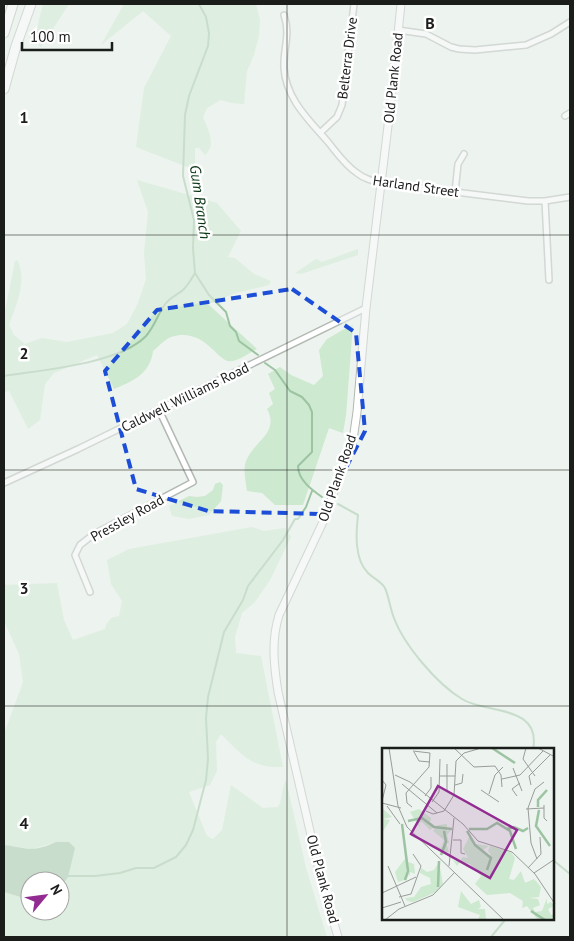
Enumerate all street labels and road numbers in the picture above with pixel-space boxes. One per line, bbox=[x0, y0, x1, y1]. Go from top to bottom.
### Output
street label: Belterra Drive bbox=[333, 16, 361, 100]
street label: Old Plank Road bbox=[379, 32, 407, 124]
street label: Harland Street bbox=[372, 171, 460, 201]
street label: Caldwell Williams Road bbox=[118, 358, 252, 436]
street label: Old Plank Road bbox=[314, 432, 360, 524]
street label: Pressley Road bbox=[87, 490, 167, 546]
street label: Old Plank Road bbox=[303, 833, 343, 925]

